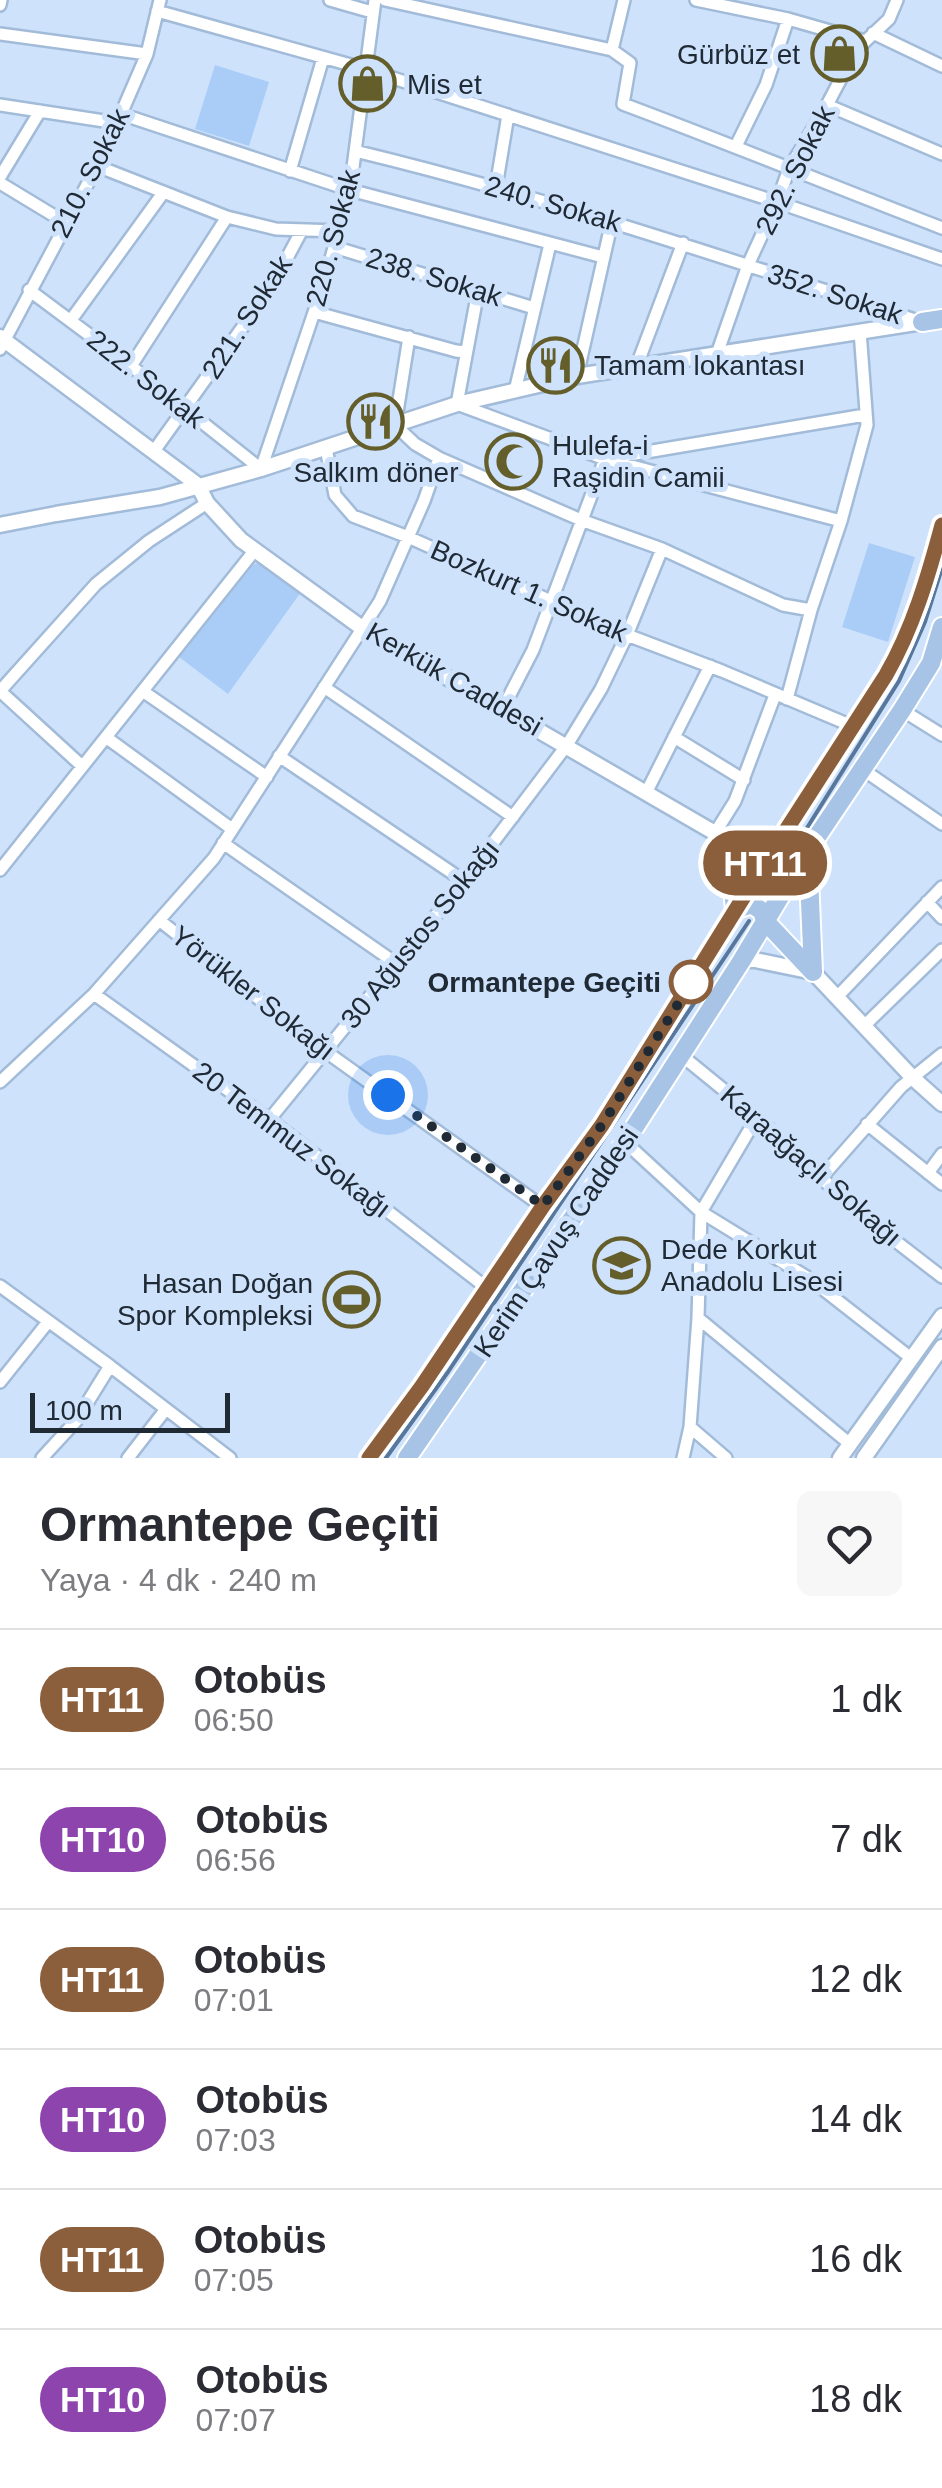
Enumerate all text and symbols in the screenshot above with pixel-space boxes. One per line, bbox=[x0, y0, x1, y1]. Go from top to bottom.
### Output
shop icon: Gürbüz et bbox=[809, 24, 869, 84]
place label: Gürbüz et bbox=[677, 39, 800, 70]
shop icon: Mis et bbox=[338, 54, 398, 114]
place label: Mis et bbox=[407, 69, 482, 100]
street label: 292. Sokak bbox=[749, 100, 841, 239]
street label: 210. Sokak bbox=[44, 103, 136, 242]
street label: 220. Sokak bbox=[300, 165, 366, 310]
street label: 240. Sokak bbox=[481, 170, 626, 238]
street label: 238. Sokak bbox=[362, 242, 506, 313]
street label: 221. Sokak bbox=[196, 249, 299, 384]
street label: 352. Sokak bbox=[764, 258, 907, 331]
street label: 222. Sokak bbox=[81, 324, 212, 435]
restaurant icon: Tamam lokantası bbox=[525, 335, 585, 395]
place label: Tamam lokantası bbox=[594, 350, 806, 381]
restaurant icon: Salkım döner bbox=[346, 391, 406, 451]
place label: Hulefa-i Raşidin Camii bbox=[552, 430, 725, 493]
mosque icon: Hulefa-i Raşidin Camii bbox=[483, 431, 543, 491]
place label: Salkım döner bbox=[294, 457, 458, 488]
street label: Bozkurt 1. Sokak bbox=[426, 534, 633, 649]
street label: Kerkük Caddesi bbox=[361, 616, 547, 742]
line badge: HT11 bbox=[695, 830, 835, 896]
street label: 30 Ağustos Sokağı bbox=[334, 834, 506, 1034]
text: HT11 bbox=[723, 844, 807, 883]
street label: Yörükler Sokağı bbox=[165, 919, 341, 1067]
marker: Ormantepe Geçiti bbox=[670, 961, 712, 1003]
place label: Ormantepe Geçiti bbox=[428, 967, 661, 998]
street label: 20 Temmuz Sokağı bbox=[187, 1056, 397, 1224]
your location bbox=[363, 1070, 413, 1120]
street label: Karaağaçlı Sokağı bbox=[714, 1079, 908, 1253]
street label: Kerim Çavuş Caddesi bbox=[467, 1121, 645, 1363]
place label: Dede Korkut Anadolu Lisesi bbox=[661, 1234, 843, 1297]
school or university icon: Dede Korkut Anadolu Lisesi bbox=[592, 1235, 652, 1295]
place label: Hasan Doğan Spor Kompleksi bbox=[117, 1268, 313, 1331]
sports icon: Hasan Doğan Spor Kompleksi bbox=[322, 1269, 382, 1329]
scale bar bbox=[30, 1388, 230, 1432]
text: 100 m bbox=[45, 1395, 123, 1426]
button: heart bbox=[797, 1491, 902, 1596]
text: Ormantepe Geçiti bbox=[40, 1498, 440, 1551]
text: Yaya · 4 dk · 240 m bbox=[40, 1562, 317, 1598]
text: Otobüs bbox=[194, 1659, 327, 1701]
text: 1 dk bbox=[830, 1678, 902, 1720]
text: HT11 bbox=[60, 1680, 144, 1719]
text: 06:50 bbox=[194, 1702, 274, 1738]
text: Otobüs bbox=[196, 1799, 329, 1841]
text: 7 dk bbox=[830, 1818, 902, 1860]
text: HT10 bbox=[60, 1820, 146, 1859]
text: 06:56 bbox=[196, 1842, 276, 1878]
text: Otobüs bbox=[194, 1939, 327, 1981]
text: 12 dk bbox=[809, 1958, 902, 2000]
text: HT11 bbox=[60, 1960, 144, 1999]
text: 07:01 bbox=[194, 1982, 274, 2018]
text: Otobüs bbox=[196, 2079, 329, 2121]
text: 14 dk bbox=[809, 2098, 902, 2140]
text: HT10 bbox=[60, 2100, 146, 2139]
text: 07:03 bbox=[196, 2122, 276, 2158]
text: Otobüs bbox=[194, 2219, 327, 2261]
text: 16 dk bbox=[809, 2238, 902, 2280]
text: HT11 bbox=[60, 2240, 144, 2279]
text: 07:05 bbox=[194, 2262, 274, 2298]
text: Otobüs bbox=[196, 2359, 329, 2401]
text: 18 dk bbox=[809, 2378, 902, 2420]
text: HT10 bbox=[60, 2380, 146, 2419]
text: 07:07 bbox=[196, 2402, 276, 2438]

